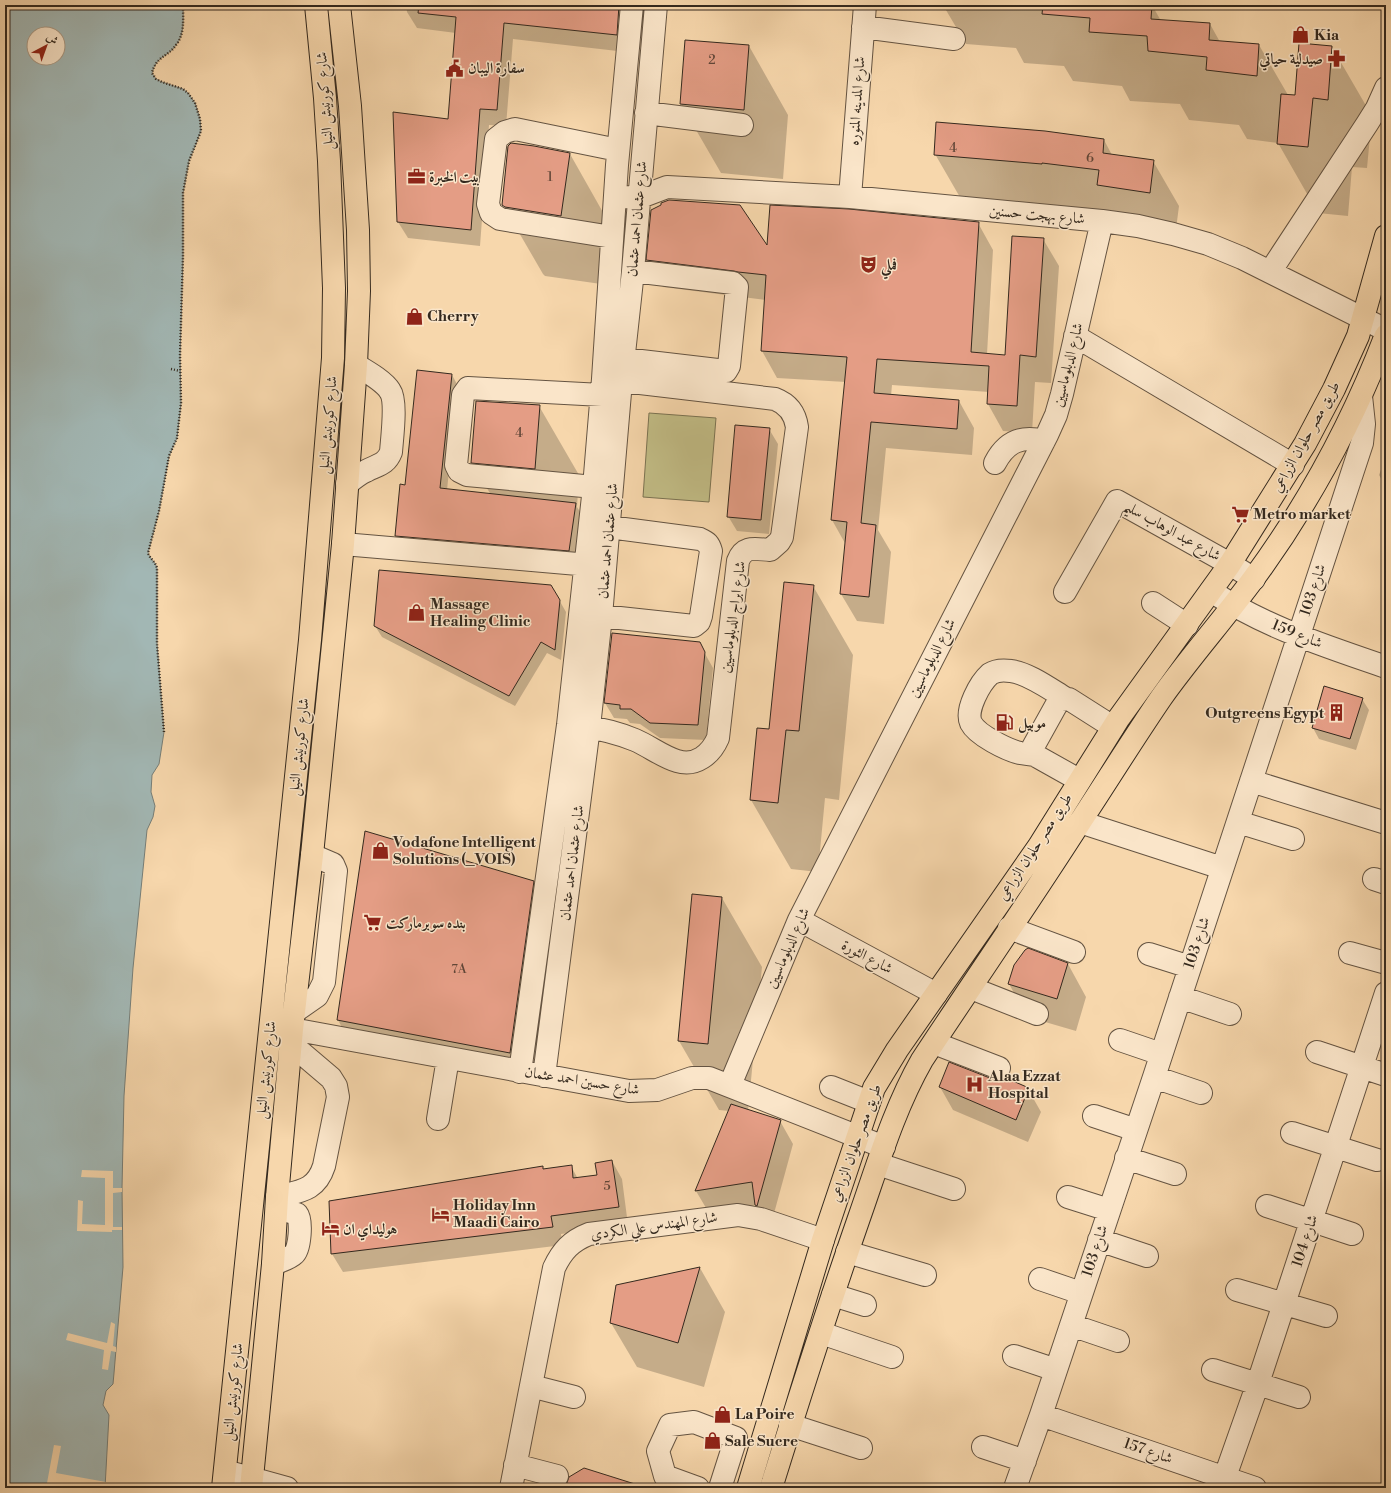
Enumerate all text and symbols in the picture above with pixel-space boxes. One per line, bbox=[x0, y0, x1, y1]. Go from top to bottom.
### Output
shop icon: Kia bbox=[1291, 25, 1311, 45]
north arrow bbox=[26, 26, 66, 66]
place label: Kia bbox=[1314, 26, 1340, 45]
text: ش bbox=[43, 30, 61, 48]
pharmacy icon: صيدلية حياتي bbox=[1326, 49, 1346, 69]
place label: صيدلية حياتي bbox=[1259, 50, 1323, 71]
street label: شارع كورنيش النيل bbox=[312, 51, 341, 151]
house number: 2 bbox=[708, 52, 716, 68]
street label: شارع المدينه المنوره bbox=[844, 56, 873, 146]
public building icon: سفارة اليبان bbox=[445, 58, 465, 78]
place label: سفارة اليبان bbox=[468, 59, 525, 78]
house number: 4 bbox=[949, 140, 957, 156]
house number: 6 bbox=[1086, 150, 1094, 166]
street label: شارع عثمان احمد عثمان bbox=[622, 160, 655, 278]
office icon: بيت الخبرة bbox=[406, 167, 426, 187]
place label: بيت الخبرة bbox=[429, 168, 480, 187]
house number: 1 bbox=[547, 169, 553, 185]
street label: شارع بهجت حسنين bbox=[988, 201, 1086, 232]
theatre icon: فملي bbox=[858, 255, 878, 275]
place label: فملي bbox=[880, 256, 897, 280]
shop icon: Cherry bbox=[404, 306, 424, 326]
place label: Cherry bbox=[427, 307, 479, 326]
street label: شارع الدبلوماسيين bbox=[1048, 321, 1091, 410]
street label: شارع كورنيش النيل bbox=[314, 375, 345, 475]
street label: طريق مصر حلوان الزراعي bbox=[1268, 378, 1346, 497]
house number: 4 bbox=[515, 425, 523, 441]
street label: شارع عثمان احمد عثمان bbox=[593, 482, 626, 600]
street label: شارع عبد الوهاب سليم bbox=[1118, 496, 1224, 570]
supermarket icon: Metro market bbox=[1230, 504, 1250, 524]
place label: Metro market bbox=[1253, 505, 1351, 524]
street label: شارع ابراج الدبلوماسيين bbox=[716, 560, 753, 675]
street label: شارع 103 bbox=[1296, 562, 1333, 619]
place label: Massage Healing Clinic bbox=[430, 595, 531, 631]
shop icon: Massage Healing Clinic bbox=[407, 603, 427, 623]
street label: شارع الدبلوماسيين bbox=[904, 615, 963, 702]
street label: شارع 159 bbox=[1268, 615, 1325, 656]
street label: شارع كورنيش النيل bbox=[284, 697, 317, 797]
building icon: Outgreens Egypt bbox=[1327, 703, 1347, 723]
place label: Outgreens Egypt bbox=[1205, 704, 1325, 723]
fuel station icon: موبيل bbox=[995, 713, 1015, 733]
place label: موبيل bbox=[1018, 714, 1046, 734]
street label: طريق مصر حلوان الزراعي bbox=[993, 790, 1078, 905]
street label: شارع عثمان احمد عثمان bbox=[555, 804, 591, 922]
place label: Vodafone Intelligent Solutions (_VOIS) bbox=[392, 833, 537, 869]
shop icon: Vodafone Intelligent Solutions (_VOIS) bbox=[370, 841, 390, 861]
street label: شارع الدبلوماسيين bbox=[762, 905, 817, 992]
supermarket icon: بنده سوبرماركت bbox=[363, 913, 383, 933]
place label: بنده سوبرماركت bbox=[386, 914, 466, 933]
street label: شارع 103 bbox=[1180, 915, 1217, 972]
street label: شارع الثورة bbox=[837, 936, 896, 981]
house number: 7A bbox=[451, 961, 468, 977]
street label: شارع كورنيش النيل bbox=[251, 1020, 284, 1120]
street label: شارع حسين احمد عثمان bbox=[523, 1063, 641, 1102]
place label: Alaa Ezzat Hospital bbox=[987, 1067, 1061, 1103]
hospital icon: Alaa Ezzat Hospital bbox=[965, 1075, 985, 1095]
street label: طريق مصر حلوان الزراعي bbox=[826, 1081, 888, 1205]
house number: 5 bbox=[603, 1178, 611, 1194]
place label: Holiday Inn Maadi Cairo bbox=[453, 1196, 540, 1232]
hotel icon: Holiday Inn Maadi Cairo bbox=[430, 1204, 450, 1224]
street label: شارع المهندس علي الكردي bbox=[589, 1208, 719, 1248]
street label: شارع 104 bbox=[1288, 1212, 1325, 1271]
hotel icon: هوليداي ان bbox=[320, 1219, 340, 1239]
place label: هوليداي ان bbox=[343, 1220, 397, 1241]
street label: شارع 103 bbox=[1078, 1223, 1115, 1280]
street label: شارع كورنيش النيل bbox=[218, 1342, 251, 1442]
shop icon: La Poire bbox=[712, 1404, 732, 1424]
place label: La Poire bbox=[735, 1405, 794, 1424]
shop icon: Sale Sucre bbox=[702, 1431, 722, 1451]
place label: Sale Sucre bbox=[725, 1432, 798, 1451]
street label: شارع 157 bbox=[1120, 1434, 1175, 1471]

